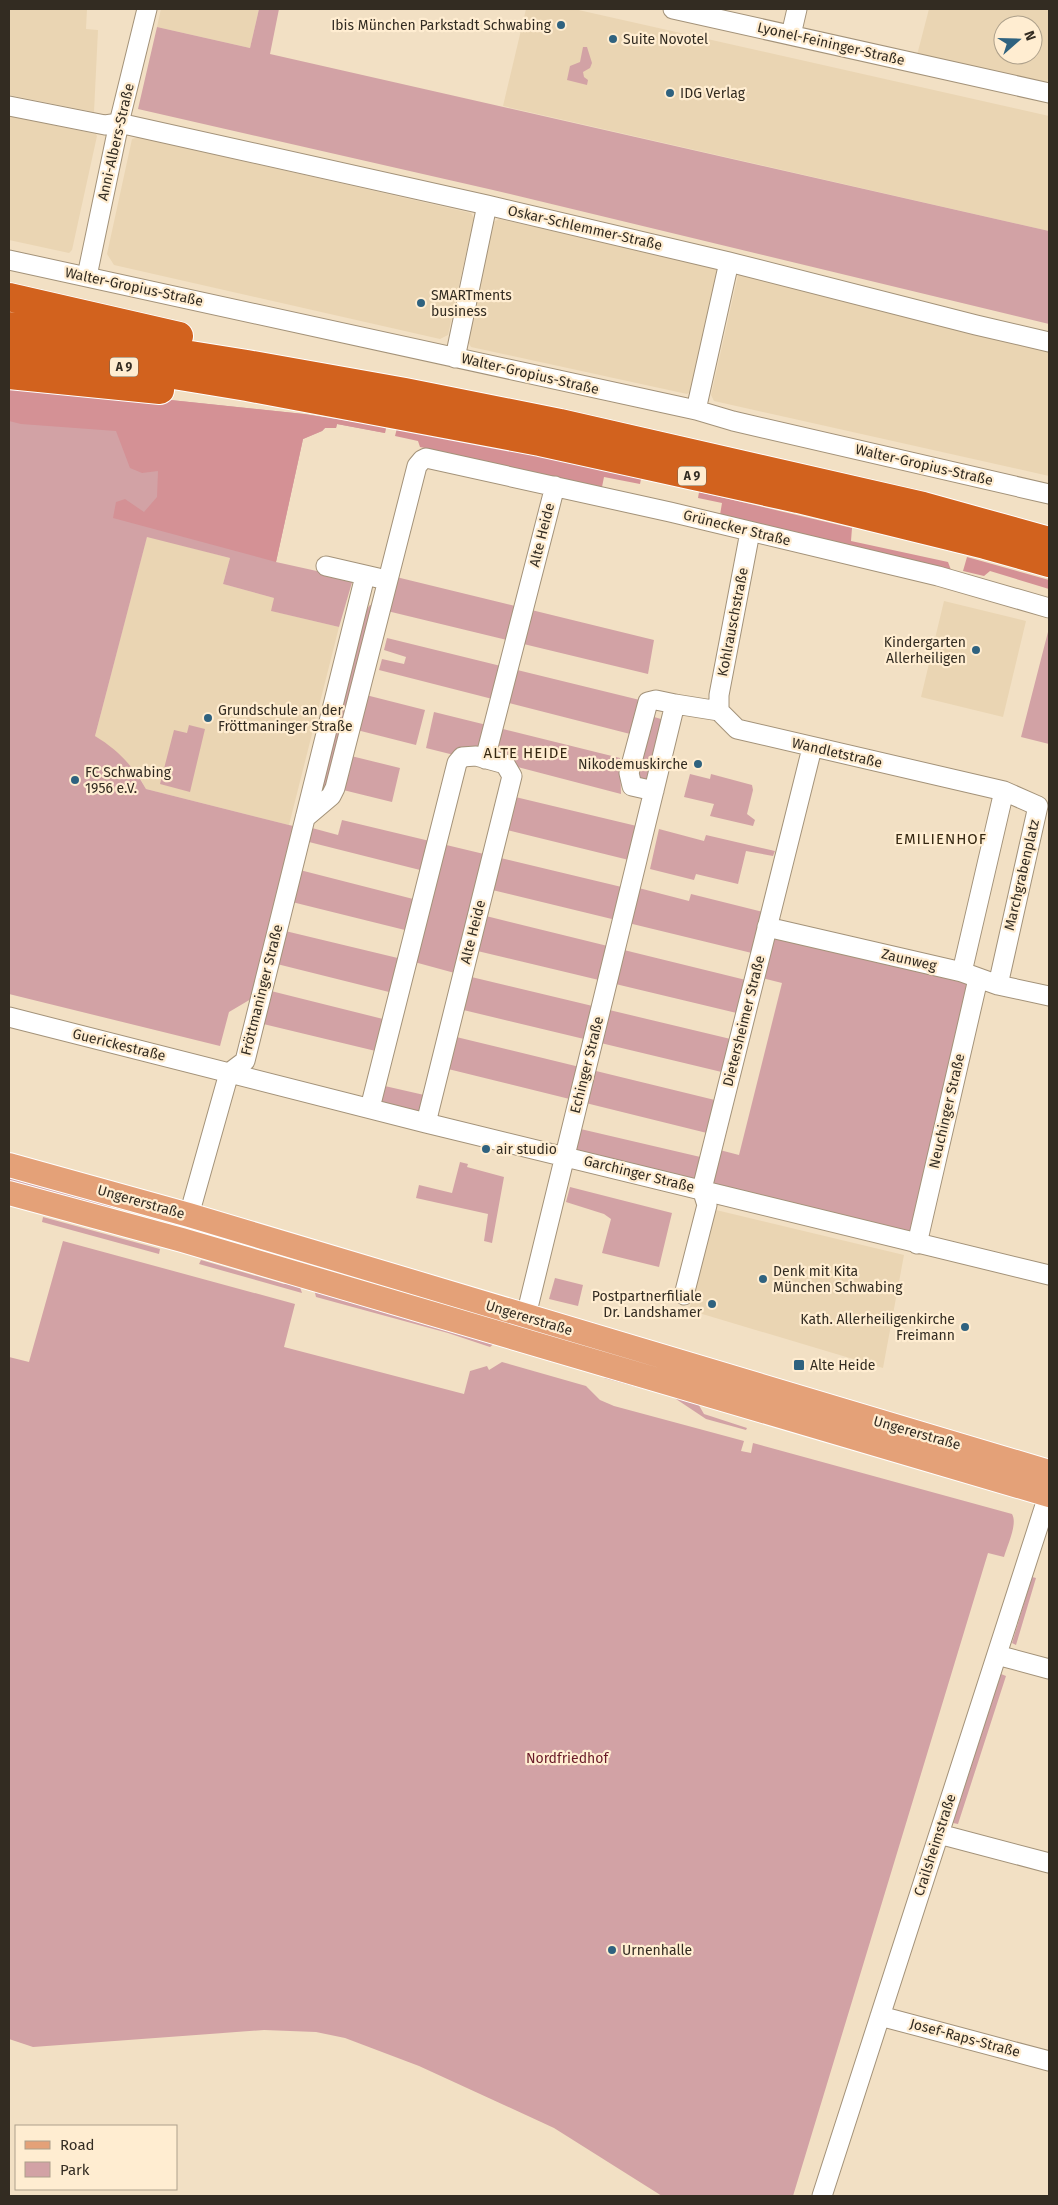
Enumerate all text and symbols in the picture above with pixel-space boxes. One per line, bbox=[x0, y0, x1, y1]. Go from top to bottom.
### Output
north arrow bbox=[993, 15, 1043, 65]
place label: Ibis München Parkstadt Schwabing bbox=[331, 17, 552, 34]
marker: Ibis München Parkstadt Schwabing bbox=[555, 19, 567, 31]
street label: Lyonel-Feininger-Straße bbox=[756, 19, 906, 69]
text: N bbox=[1020, 28, 1039, 43]
place label: Suite Novotel bbox=[623, 31, 708, 48]
marker: Suite Novotel bbox=[607, 33, 619, 45]
street label: Anni-Albers-Straße bbox=[94, 82, 138, 202]
place label: IDG Verlag bbox=[680, 85, 746, 102]
marker: IDG Verlag bbox=[664, 87, 676, 99]
street label: Oskar-Schlemmer-Straße bbox=[506, 202, 664, 254]
street label: Walter-Gropius-Straße bbox=[63, 264, 205, 310]
place label: SMARTments business bbox=[431, 287, 512, 320]
marker: SMARTments business bbox=[415, 297, 427, 309]
street label: Walter-Gropius-Straße bbox=[459, 350, 601, 398]
road number: A 9 bbox=[110, 358, 138, 377]
street label: Walter-Gropius-Straße bbox=[853, 441, 995, 489]
road number: A 9 bbox=[678, 466, 706, 486]
street label: Alte Heide bbox=[526, 501, 558, 569]
street label: Grünecker Straße bbox=[682, 506, 792, 550]
street label: Kohlrauschstraße bbox=[714, 566, 752, 678]
place label: Kindergarten Allerheiligen bbox=[884, 634, 966, 667]
marker: Kindergarten Allerheiligen bbox=[970, 644, 982, 656]
place label: Grundschule an der Fröttmaninger Straße bbox=[218, 702, 353, 735]
marker: Grundschule an der Fröttmaninger Straße bbox=[202, 712, 214, 724]
street label: Wandletstraße bbox=[790, 734, 884, 772]
district label: ALTE HEIDE bbox=[484, 744, 568, 762]
place label: Nikodemuskirche bbox=[578, 756, 688, 773]
marker: Nikodemuskirche bbox=[692, 758, 704, 770]
place label: FC Schwabing 1956 e.V. bbox=[85, 764, 172, 797]
marker: FC Schwabing 1956 e.V. bbox=[69, 774, 81, 786]
street label: Marchgrabenplatz bbox=[1001, 818, 1043, 932]
district label: EMILIENHOF bbox=[895, 830, 987, 848]
street label: Alte Heide bbox=[457, 898, 489, 966]
street label: Fröttmaninger Straße bbox=[237, 923, 287, 1057]
street label: Zaunweg bbox=[880, 945, 939, 975]
street label: Dietersheimer Straße bbox=[719, 954, 769, 1088]
street label: Echinger Straße bbox=[567, 1015, 607, 1115]
street label: Guerickestraße bbox=[71, 1025, 167, 1065]
street label: Neuchinger Straße bbox=[926, 1052, 968, 1170]
place label: air studio bbox=[496, 1141, 557, 1158]
marker: air studio bbox=[480, 1143, 492, 1155]
street label: Garchinger Straße bbox=[582, 1152, 696, 1196]
street label: Ungererstraße bbox=[95, 1181, 187, 1223]
place label: Denk mit Kita München Schwabing bbox=[773, 1263, 903, 1296]
marker: Denk mit Kita München Schwabing bbox=[757, 1273, 769, 1285]
place label: Postpartnerfiliale Dr. Landshamer bbox=[592, 1288, 703, 1321]
street label: Ungererstraße bbox=[483, 1297, 575, 1339]
marker: Postpartnerfiliale Dr. Landshamer bbox=[706, 1298, 718, 1310]
place label: Kath. Allerheiligenkirche Freimann bbox=[800, 1311, 955, 1344]
marker: Kath. Allerheiligenkirche Freimann bbox=[959, 1321, 971, 1333]
place label: Alte Heide bbox=[810, 1357, 875, 1374]
marker: Alte Heide bbox=[792, 1358, 806, 1372]
street label: Ungererstraße bbox=[871, 1412, 963, 1454]
park label: Nordfriedhof bbox=[526, 1750, 609, 1767]
street label: Crailsheimstraße bbox=[910, 1792, 960, 1898]
place label: Urnenhalle bbox=[622, 1942, 692, 1959]
marker: Urnenhalle bbox=[606, 1944, 618, 1956]
street label: Josef-Raps-Straße bbox=[908, 2015, 1022, 2061]
legend bbox=[15, 2125, 178, 2190]
text: Road bbox=[60, 2136, 95, 2154]
text: Park bbox=[60, 2161, 90, 2179]

